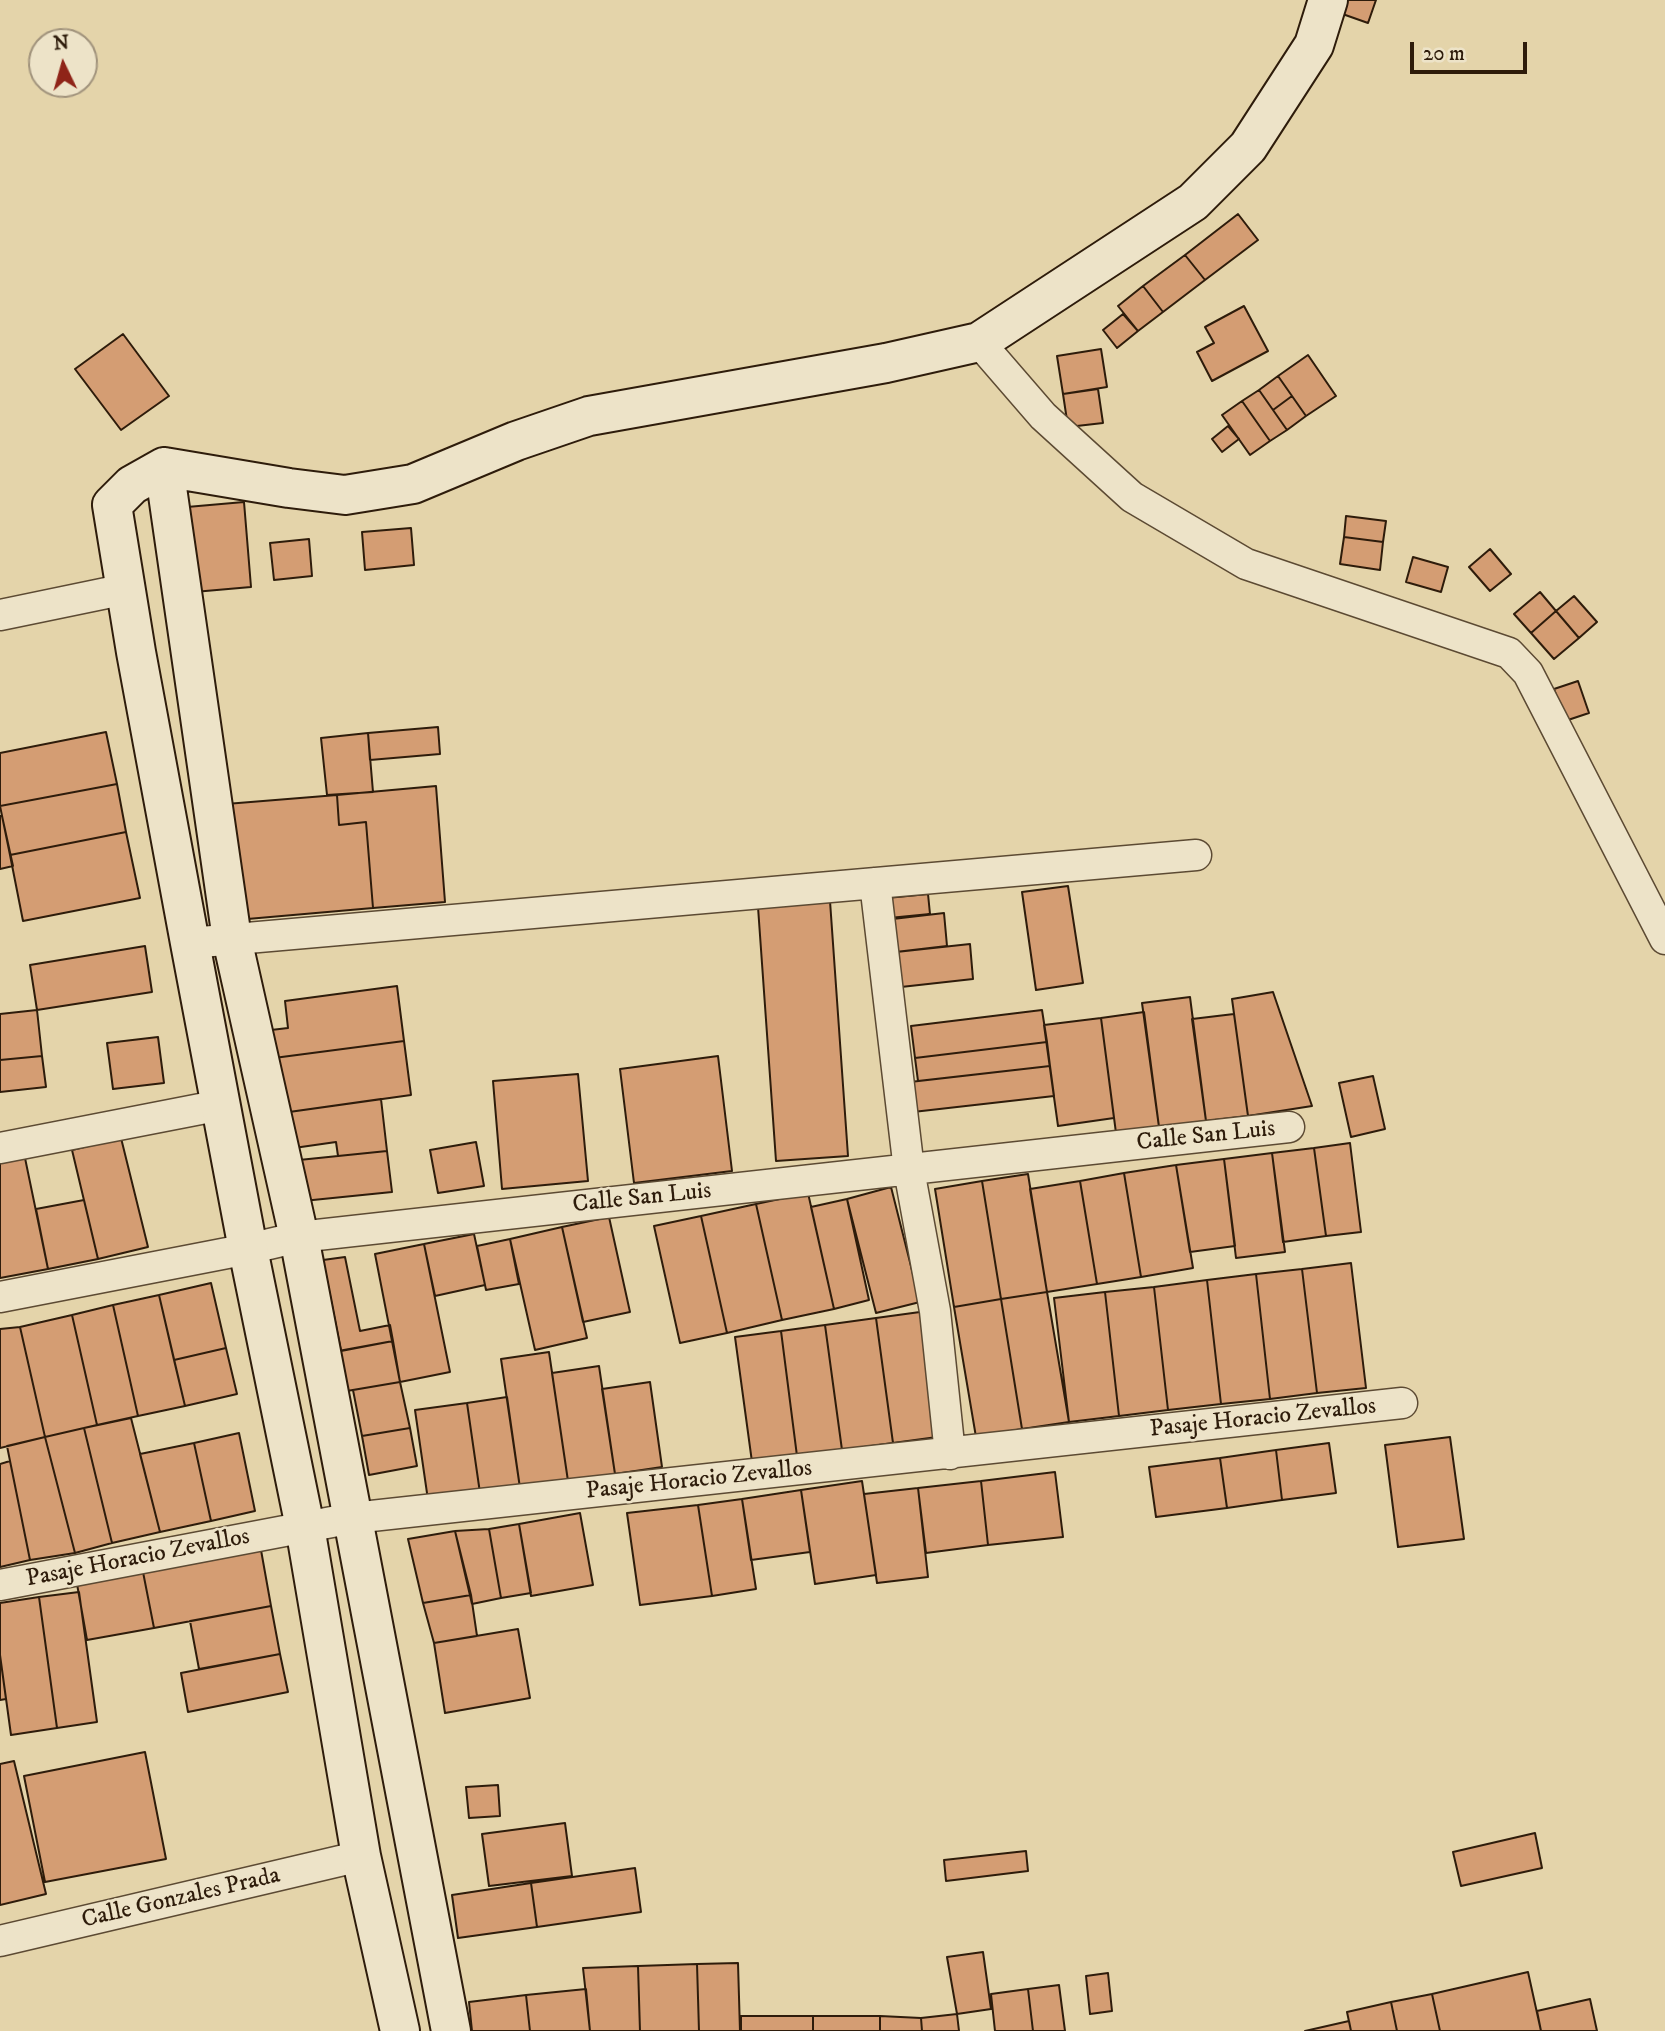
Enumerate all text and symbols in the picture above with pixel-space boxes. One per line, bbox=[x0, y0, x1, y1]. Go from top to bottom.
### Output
north arrow bbox=[28, 28, 98, 98]
scale bar bbox=[1413, 28, 1530, 72]
text: N bbox=[53, 31, 70, 56]
text: 20 m bbox=[1423, 41, 1465, 67]
street label: Calle San Luis bbox=[1135, 1115, 1277, 1159]
street label: Calle San Luis bbox=[571, 1177, 713, 1221]
street label: Pasaje Horacio Zevallos bbox=[1149, 1393, 1377, 1445]
street label: Pasaje Horacio Zevallos bbox=[585, 1455, 813, 1507]
street label: Pasaje Horacio Zevallos bbox=[24, 1523, 252, 1595]
street label: Calle Gonzales Prada bbox=[79, 1862, 283, 1936]

